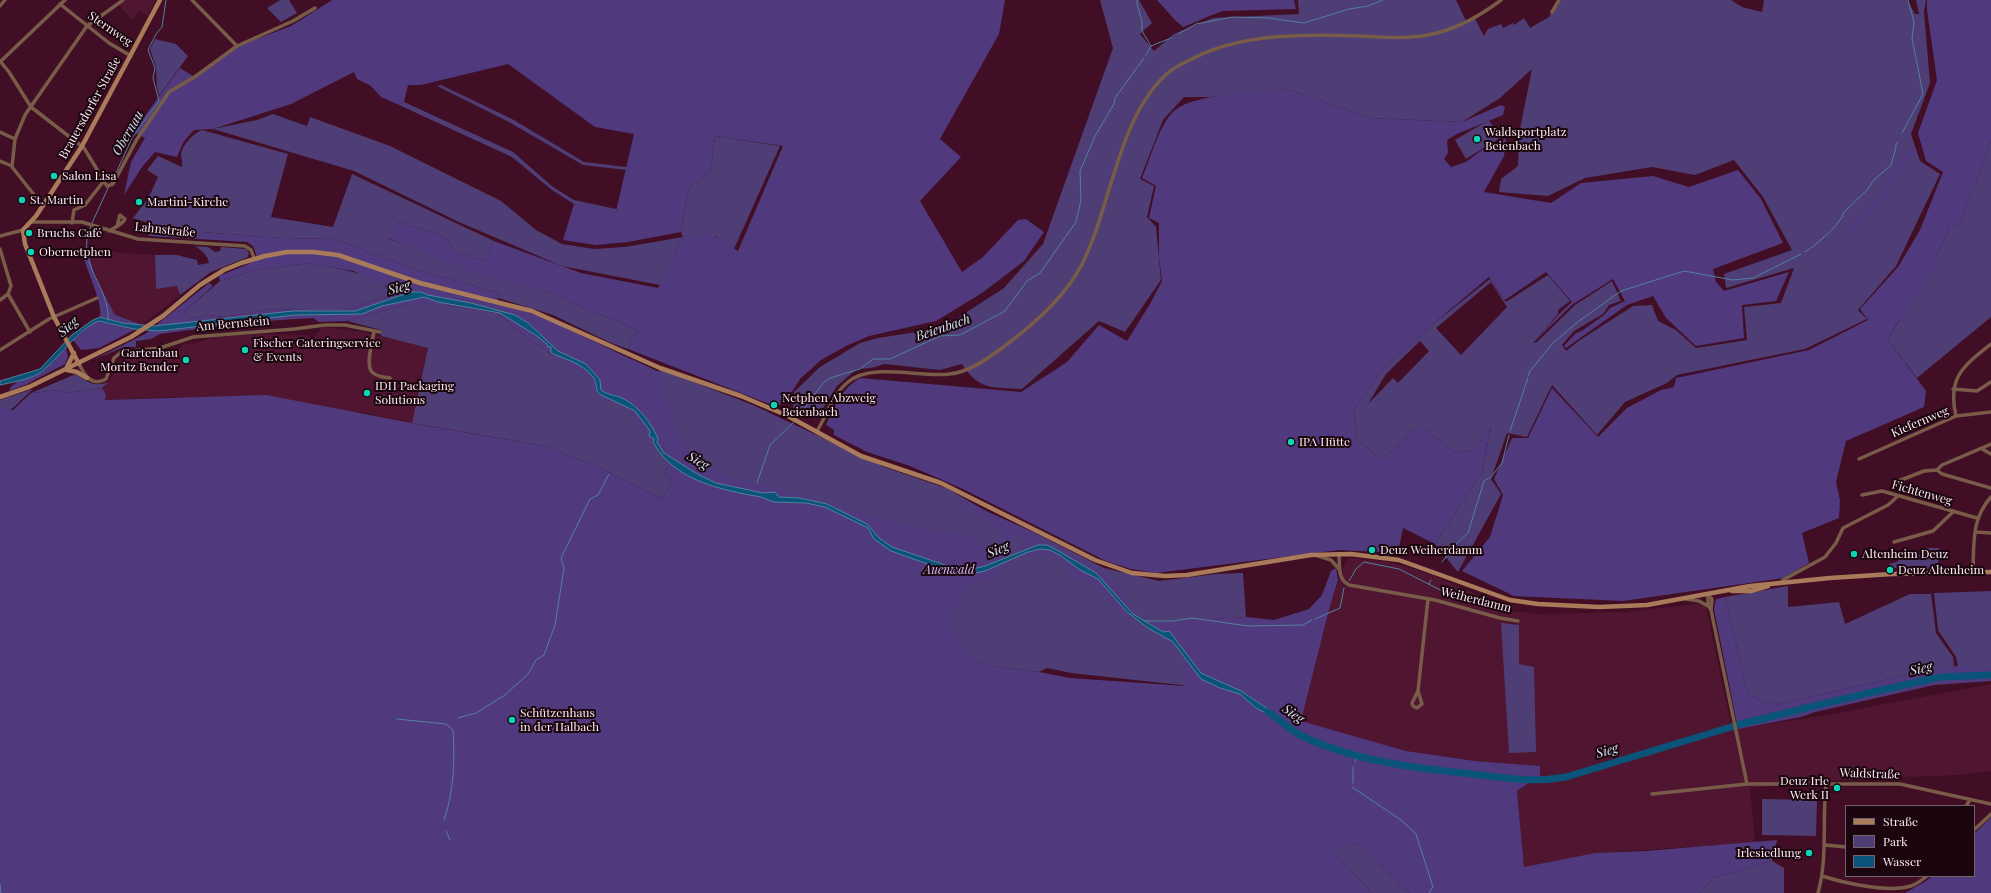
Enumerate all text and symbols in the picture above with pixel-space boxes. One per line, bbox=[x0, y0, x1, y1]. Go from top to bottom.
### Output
street label: Sternweg bbox=[85, 9, 135, 49]
street label: Brauersdorfer Straße bbox=[56, 54, 124, 162]
water label: Obernau bbox=[109, 108, 147, 158]
place label: Waldsportplatz Beienbach bbox=[1485, 125, 1566, 153]
marker: Waldsportplatz Beienbach bbox=[1472, 134, 1482, 144]
place label: Salon Lisa bbox=[62, 169, 116, 183]
marker: Salon Lisa bbox=[49, 171, 59, 181]
place label: St. Martin bbox=[30, 193, 83, 207]
marker: St. Martin bbox=[17, 195, 27, 205]
place label: Martini-Kirche bbox=[147, 195, 228, 209]
marker: Martini-Kirche bbox=[134, 197, 144, 207]
street label: Lahnstraße bbox=[134, 220, 196, 240]
place label: Bruchs Café bbox=[37, 226, 102, 240]
marker: Bruchs Café bbox=[24, 228, 34, 238]
place label: Obernetphen bbox=[39, 245, 111, 259]
marker: Obernetphen bbox=[26, 247, 36, 257]
water label: Sieg bbox=[386, 278, 412, 298]
water label: Beienbach bbox=[914, 311, 972, 345]
water label: Sieg bbox=[54, 314, 82, 340]
street label: Am Bernstein bbox=[196, 314, 270, 334]
place label: Fischer Cateringservice & Events bbox=[253, 336, 381, 364]
marker: Fischer Cateringservice & Events bbox=[240, 345, 250, 355]
place label: Gartenbau Moritz Bender bbox=[100, 346, 178, 374]
marker: Gartenbau Moritz Bender bbox=[181, 355, 191, 365]
place label: IDH Packaging Solutions bbox=[375, 379, 454, 407]
marker: IDH Packaging Solutions bbox=[362, 388, 372, 398]
place label: Netphen Abzweig Beienbach bbox=[782, 391, 876, 419]
marker: Netphen Abzweig Beienbach bbox=[769, 400, 779, 410]
street label: Kiefernweg bbox=[1889, 403, 1951, 441]
place label: IPA Hütte bbox=[1299, 435, 1350, 449]
marker: IPA Hütte bbox=[1286, 437, 1296, 447]
water label: Sieg bbox=[684, 449, 712, 473]
street label: Fichtenweg bbox=[1890, 478, 1954, 508]
water label: Sieg bbox=[985, 539, 1011, 561]
place label: Deuz Weiherdamm bbox=[1380, 543, 1483, 557]
marker: Deuz Weiherdamm bbox=[1367, 545, 1377, 555]
place label: Altenheim Deuz bbox=[1862, 547, 1948, 561]
marker: Altenheim Deuz bbox=[1849, 549, 1859, 559]
park label: Auenwald bbox=[924, 563, 974, 577]
place label: Deuz Altenheim bbox=[1898, 563, 1984, 577]
marker: Deuz Altenheim bbox=[1885, 565, 1895, 575]
street label: Weiherdamm bbox=[1439, 584, 1513, 616]
water label: Sieg bbox=[1908, 659, 1934, 679]
water label: Sieg bbox=[1279, 701, 1307, 727]
place label: Schützenhaus in der Halbach bbox=[520, 706, 599, 734]
marker: Schützenhaus in der Halbach bbox=[507, 715, 517, 725]
water label: Sieg bbox=[1594, 740, 1620, 762]
street label: Waldstraße bbox=[1840, 766, 1900, 782]
place label: Deuz Irle Werk II bbox=[1780, 774, 1829, 802]
marker: Deuz Irle Werk II bbox=[1832, 783, 1842, 793]
legend bbox=[1845, 805, 1975, 877]
text: Straße bbox=[1883, 813, 1918, 829]
text: Park bbox=[1883, 833, 1908, 849]
place label: Irlesiedlung bbox=[1737, 846, 1801, 860]
marker: Irlesiedlung bbox=[1804, 848, 1814, 858]
text: Wasser bbox=[1883, 853, 1921, 869]

